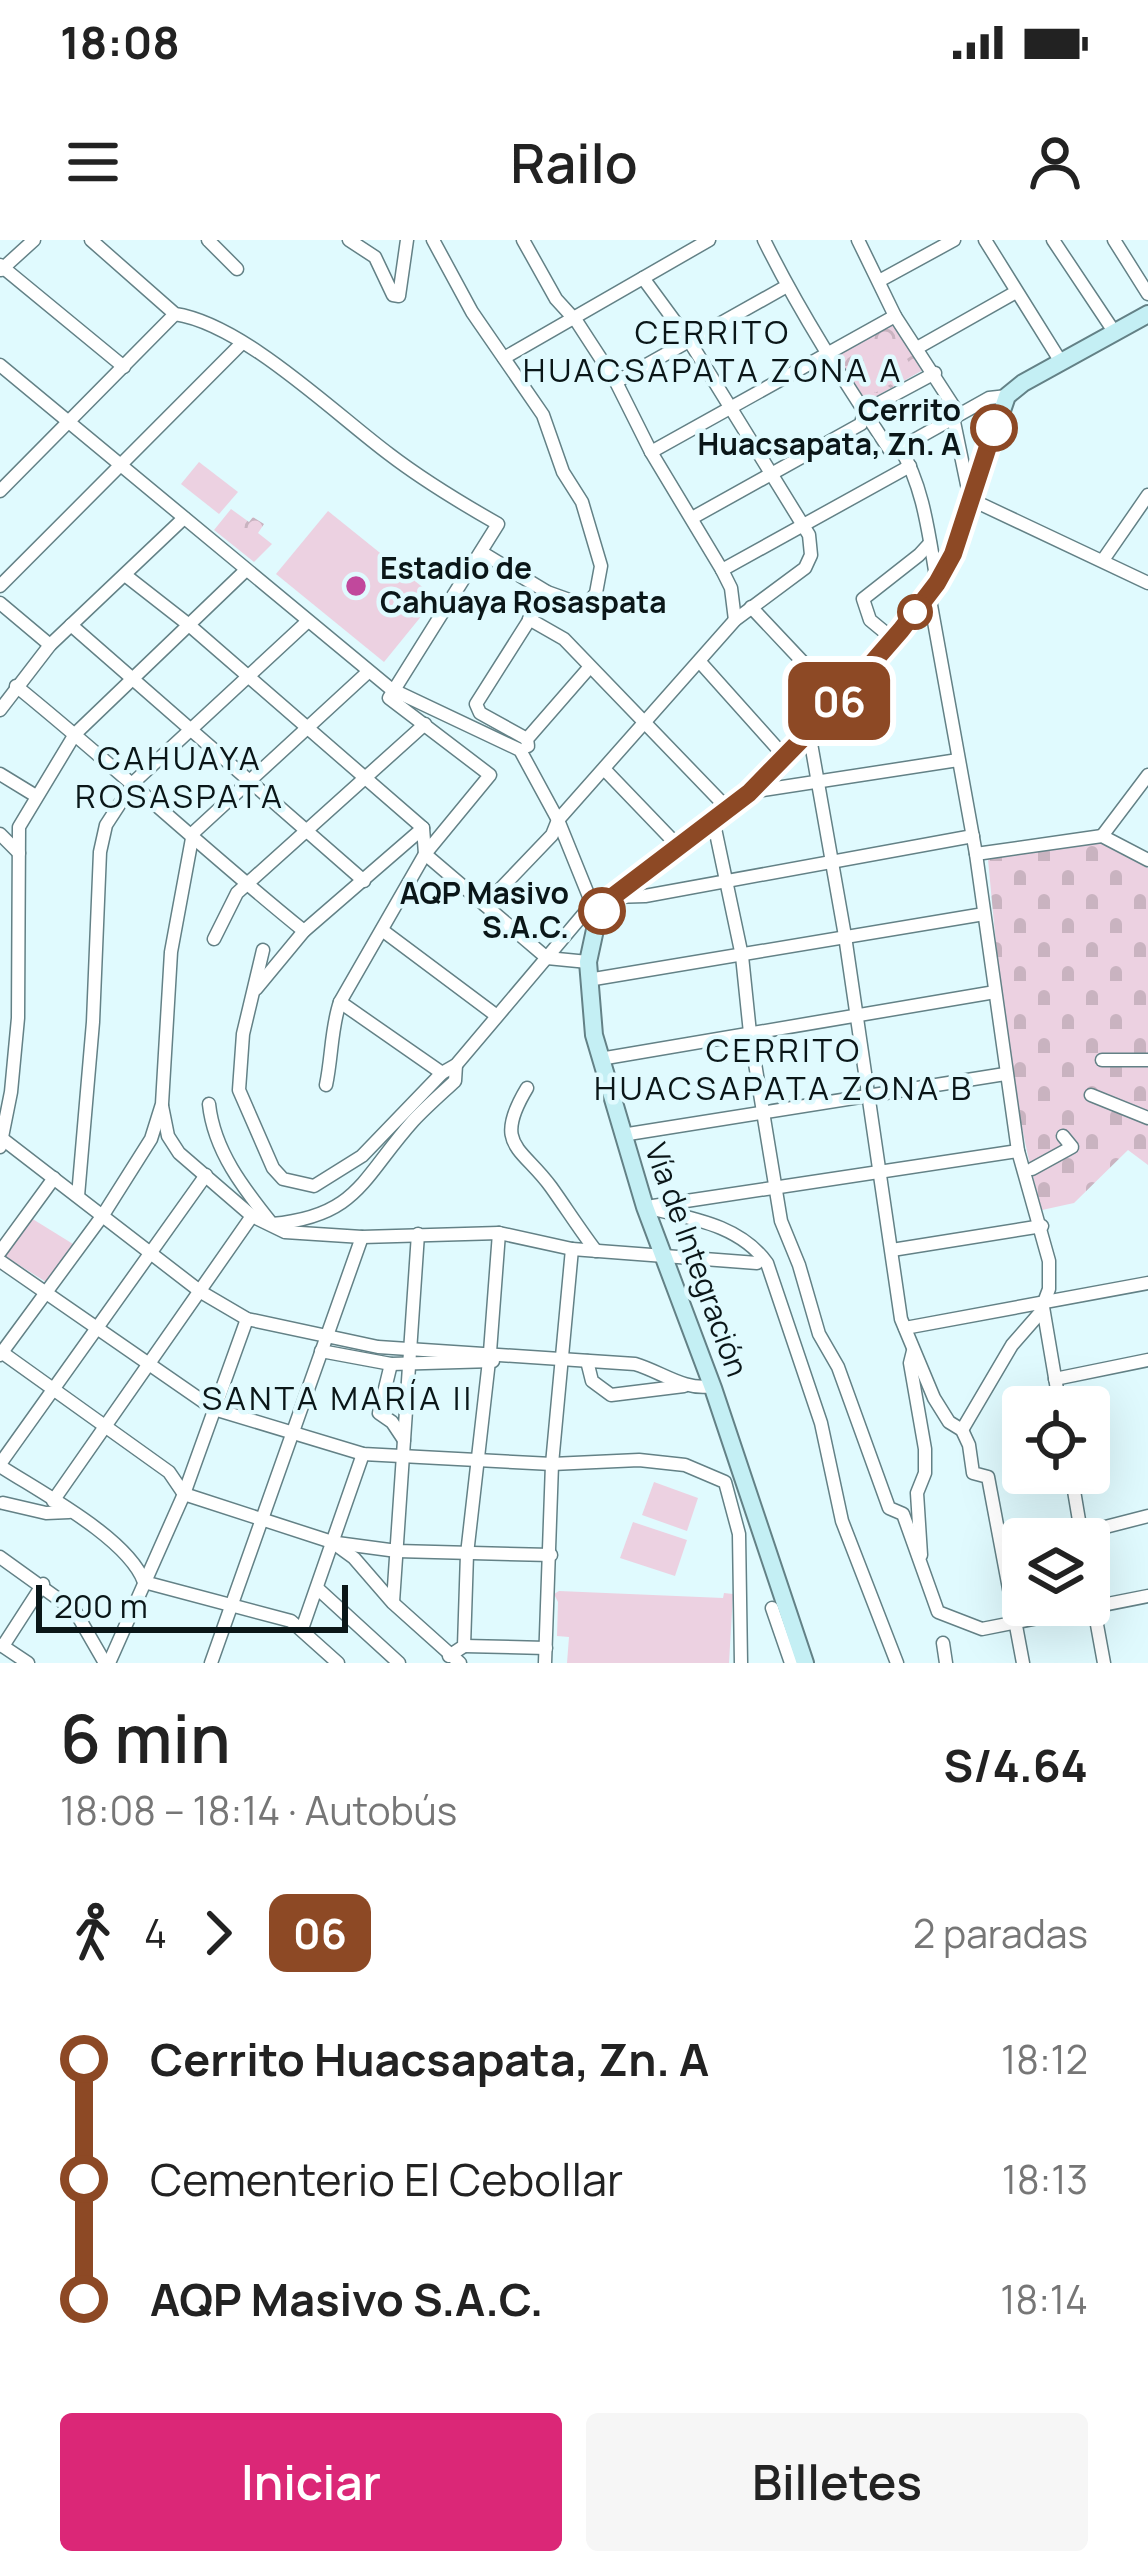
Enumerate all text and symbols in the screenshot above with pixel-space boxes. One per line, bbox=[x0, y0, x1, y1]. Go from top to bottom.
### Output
text: 18:08 bbox=[60, 11, 180, 73]
text: Railo bbox=[510, 125, 638, 199]
icon: menu bbox=[60, 129, 126, 195]
icon: person bbox=[1022, 129, 1088, 195]
district label: CERRITO HUACSAPATA ZONA A bbox=[523, 309, 903, 392]
place label: Cerrito Huacsapata, Zn. A bbox=[697, 389, 961, 464]
marker: Cerrito Huacsapata, Zn. A bbox=[972, 406, 1016, 450]
place label: Estadio de Cahuaya Rosaspata bbox=[380, 547, 667, 622]
marker: Estadio de Cahuaya Rosaspata bbox=[343, 573, 369, 599]
unlabelled marker bbox=[899, 596, 931, 628]
line badge: 06 bbox=[785, 662, 893, 740]
text: 06 bbox=[812, 672, 866, 730]
district label: CAHUAYA ROSASPATA bbox=[75, 735, 285, 818]
place label: AQP Masivo S.A.C. bbox=[400, 872, 569, 947]
marker: AQP Masivo S.A.C. bbox=[580, 889, 624, 933]
district label: CERRITO HUACSAPATA ZONA B bbox=[594, 1027, 974, 1110]
street label: Vía de Integración bbox=[636, 1137, 759, 1382]
district label: SANTA MARÍA II bbox=[202, 1375, 474, 1420]
map controls bbox=[1002, 1386, 1110, 1626]
button: locate bbox=[1002, 1386, 1110, 1494]
button: layers bbox=[1002, 1518, 1110, 1626]
scale bar bbox=[36, 1579, 348, 1632]
text: 200 m bbox=[54, 1583, 148, 1628]
text: 6 min bbox=[60, 1693, 230, 1783]
text: S/4.64 bbox=[943, 1734, 1088, 1796]
text: 18:08 – 18:14 · Autobús bbox=[60, 1783, 457, 1837]
icon: walk bbox=[60, 1900, 126, 1966]
icon: forward bbox=[185, 1900, 251, 1966]
text: 06 bbox=[293, 1904, 347, 1962]
text: 4 bbox=[144, 1906, 167, 1960]
text: 2 paradas bbox=[913, 1906, 1088, 1960]
text: Cerrito Huacsapata, Zn. A bbox=[150, 2028, 709, 2090]
text: 18:12 bbox=[1001, 2032, 1088, 2086]
text: Cementerio El Cebollar bbox=[150, 2148, 623, 2210]
text: 18:13 bbox=[1002, 2152, 1088, 2206]
text: AQP Masivo S.A.C. bbox=[150, 2268, 544, 2330]
text: 18:14 bbox=[1000, 2272, 1088, 2326]
button: Iniciar bbox=[60, 2413, 562, 2551]
button: Billetes bbox=[586, 2413, 1088, 2551]

